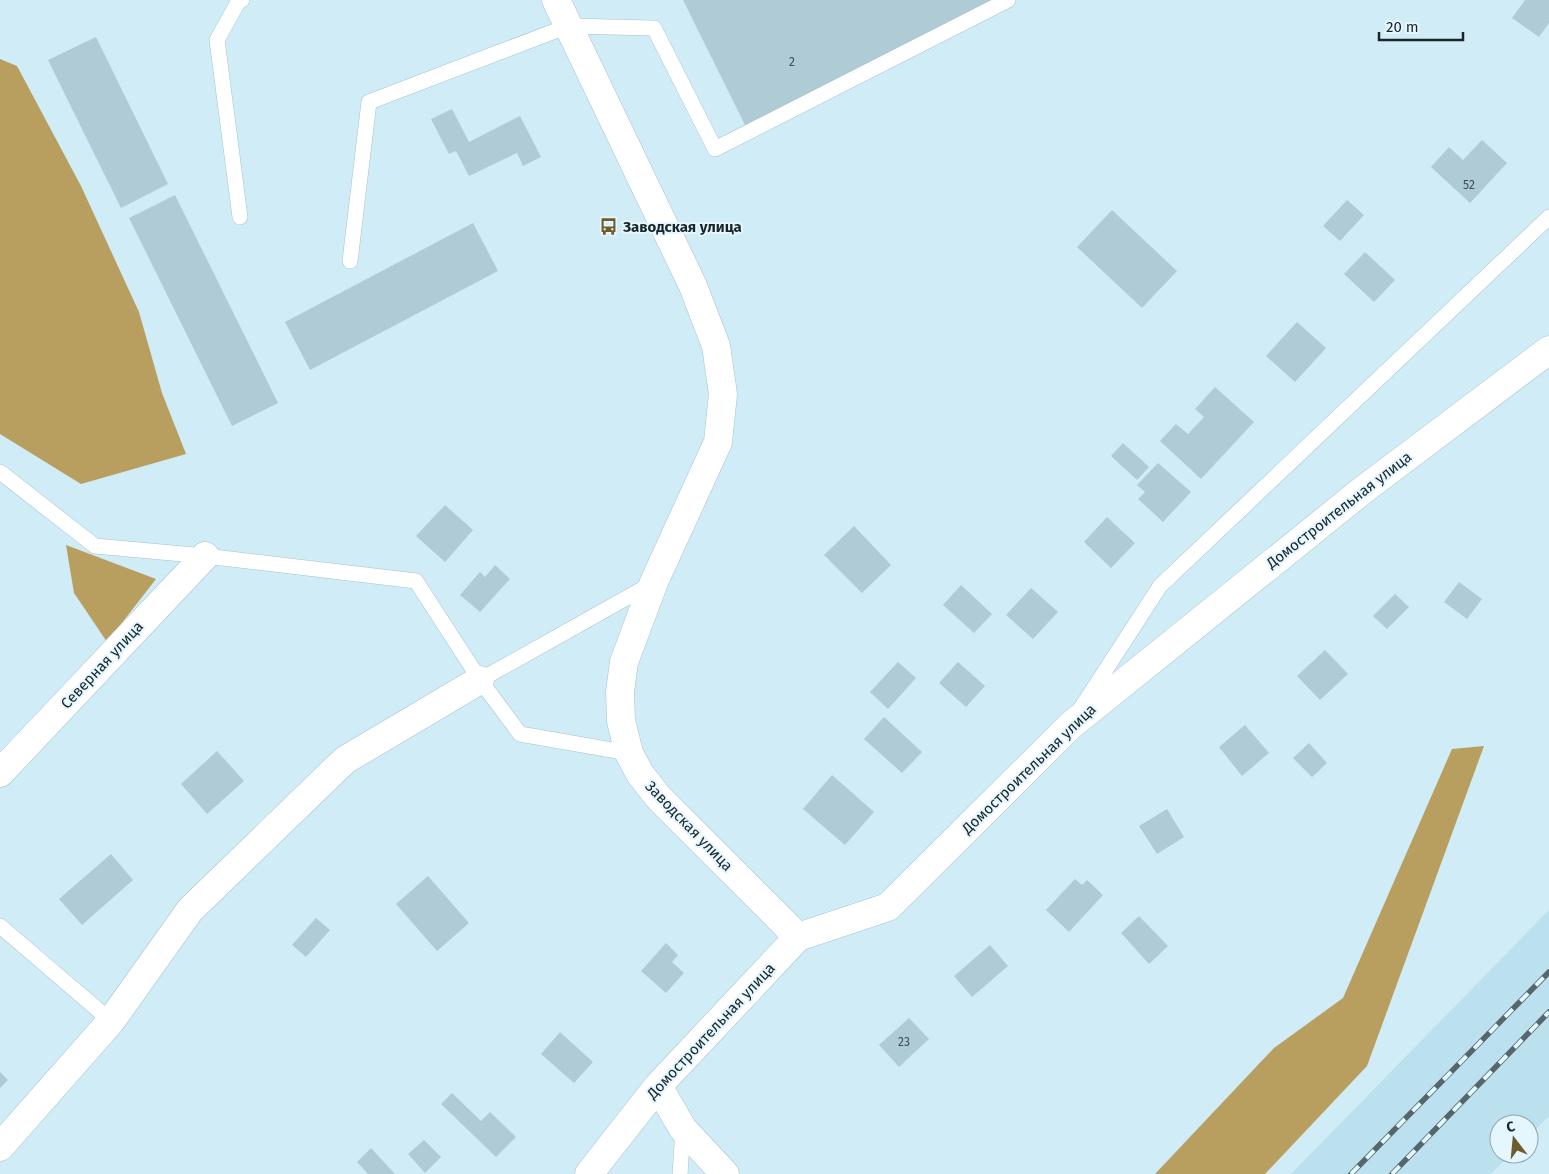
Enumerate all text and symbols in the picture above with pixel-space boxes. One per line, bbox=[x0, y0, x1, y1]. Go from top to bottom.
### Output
scale bar bbox=[1379, 10, 1463, 42]
text: 20 m bbox=[1386, 18, 1419, 36]
house number: 2 bbox=[789, 55, 795, 69]
house number: 52 bbox=[1463, 178, 1475, 192]
bus stop icon: Заводская улица bbox=[599, 217, 619, 237]
place label: Заводская улица bbox=[622, 218, 742, 236]
street label: Домостроительная улица bbox=[1262, 448, 1415, 573]
street label: Северная улица bbox=[57, 618, 147, 712]
street label: Домостроительная улица bbox=[958, 700, 1100, 838]
street label: Заводская улица bbox=[641, 777, 737, 875]
street label: Домостроительная улица bbox=[643, 959, 779, 1103]
house number: 23 bbox=[898, 1035, 910, 1049]
north arrow bbox=[1489, 1114, 1539, 1164]
text: С bbox=[1504, 1118, 1517, 1136]

